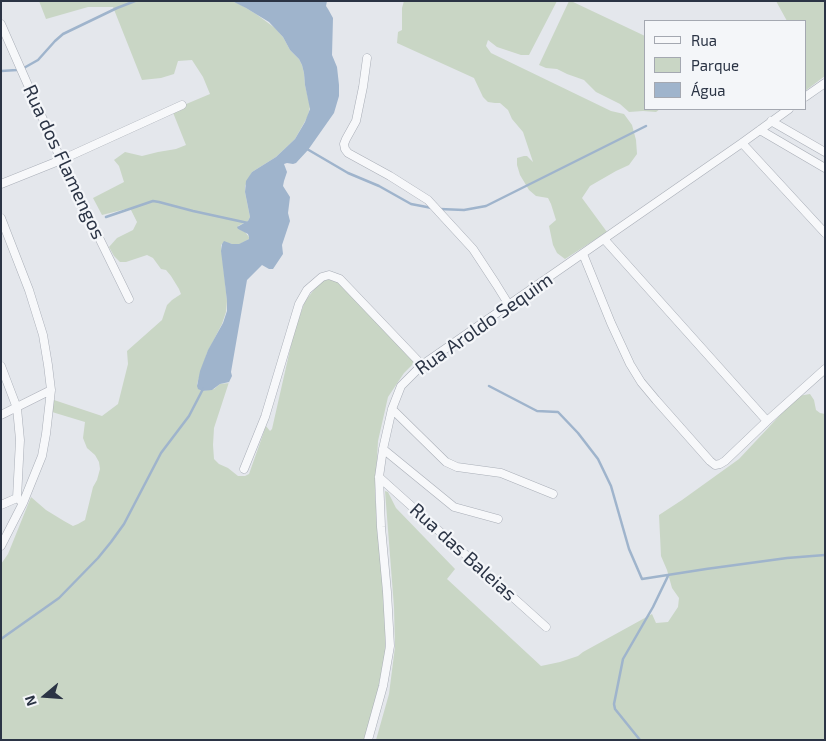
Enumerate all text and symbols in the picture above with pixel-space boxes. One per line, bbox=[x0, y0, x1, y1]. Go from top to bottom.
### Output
legend bbox=[644, 20, 806, 110]
text: Rua bbox=[691, 31, 717, 49]
text: Parque bbox=[691, 56, 739, 74]
street label: Rua dos Flamengos bbox=[18, 81, 110, 243]
text: Água bbox=[691, 81, 726, 99]
street label: Rua Aroldo Sequim bbox=[411, 268, 557, 380]
street label: Rua das Baleias bbox=[405, 498, 521, 606]
north arrow bbox=[20, 671, 70, 721]
text: N bbox=[21, 693, 40, 708]

